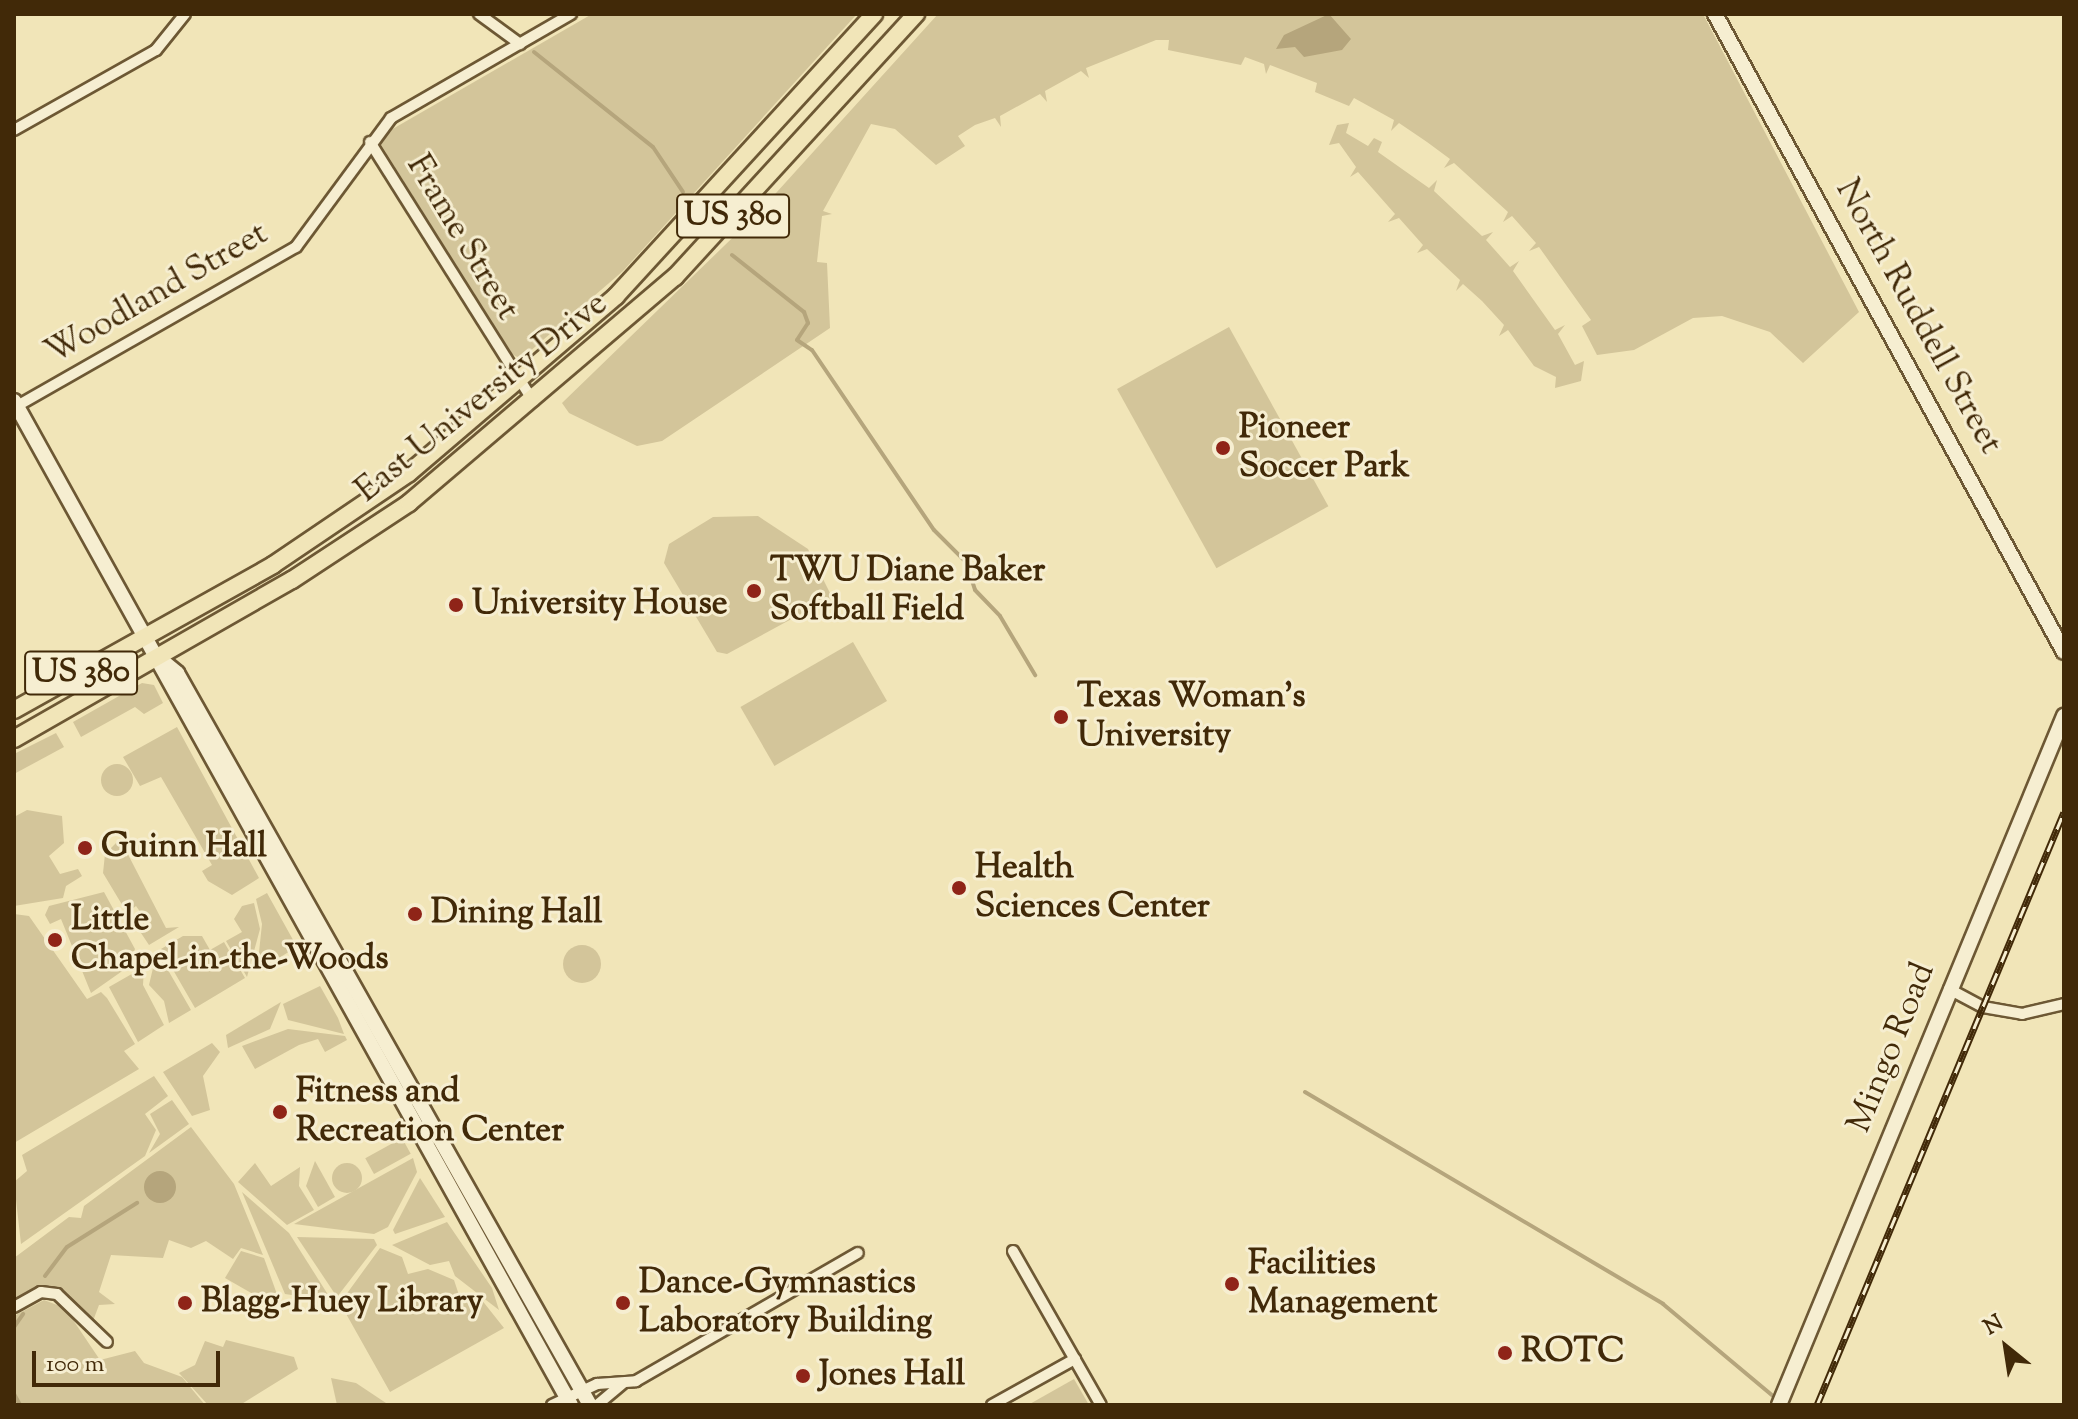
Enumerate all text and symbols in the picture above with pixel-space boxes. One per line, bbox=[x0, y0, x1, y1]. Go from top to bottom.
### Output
street label: Frame Street bbox=[397, 148, 527, 328]
street label: North Ruddell Street bbox=[1826, 173, 2010, 461]
road number: US 380 bbox=[675, 188, 791, 244]
street label: Woodland Street bbox=[39, 214, 275, 374]
street label: East University Drive bbox=[348, 284, 616, 512]
place label: Pioneer Soccer Park bbox=[1239, 408, 1409, 488]
marker: Pioneer Soccer Park bbox=[1214, 439, 1232, 457]
place label: TWU Diane Baker Softball Field bbox=[770, 551, 1045, 630]
marker: TWU Diane Baker Softball Field bbox=[745, 582, 763, 600]
place label: University House bbox=[472, 585, 728, 625]
marker: University House bbox=[447, 596, 465, 614]
road number: US 380 bbox=[23, 645, 139, 701]
place label: Texas Woman's University bbox=[1077, 677, 1306, 756]
marker: Texas Woman's University bbox=[1052, 708, 1070, 726]
place label: Guinn Hall bbox=[101, 828, 267, 868]
marker: Guinn Hall bbox=[76, 839, 94, 857]
place label: Health Sciences Center bbox=[975, 848, 1210, 928]
marker: Health Sciences Center bbox=[950, 879, 968, 897]
place label: Dining Hall bbox=[431, 894, 602, 934]
place label: Little Chapel-in-the-Woods bbox=[71, 900, 389, 980]
marker: Dining Hall bbox=[406, 905, 424, 923]
marker: Little Chapel-in-the-Woods bbox=[46, 931, 64, 949]
street label: Mingo Road bbox=[1839, 957, 1945, 1139]
place label: Fitness and Recreation Center bbox=[296, 1072, 564, 1152]
marker: Fitness and Recreation Center bbox=[271, 1103, 289, 1121]
place label: Facilities Management bbox=[1248, 1244, 1437, 1324]
place label: Dance-Gymnastics Laboratory Building bbox=[639, 1263, 932, 1342]
marker: Facilities Management bbox=[1223, 1275, 1241, 1293]
place label: Blagg-Huey Library bbox=[201, 1283, 483, 1323]
marker: Blagg-Huey Library bbox=[176, 1294, 194, 1312]
marker: Dance-Gymnastics Laboratory Building bbox=[614, 1294, 632, 1312]
north arrow bbox=[1966, 1307, 2046, 1387]
text: N bbox=[1978, 1308, 2010, 1344]
place label: ROTC bbox=[1521, 1333, 1625, 1373]
scale bar bbox=[36, 1335, 224, 1385]
marker: ROTC bbox=[1496, 1344, 1514, 1362]
text: 100 m bbox=[46, 1348, 104, 1382]
place label: Jones Hall bbox=[819, 1356, 965, 1396]
marker: Jones Hall bbox=[794, 1367, 812, 1385]

